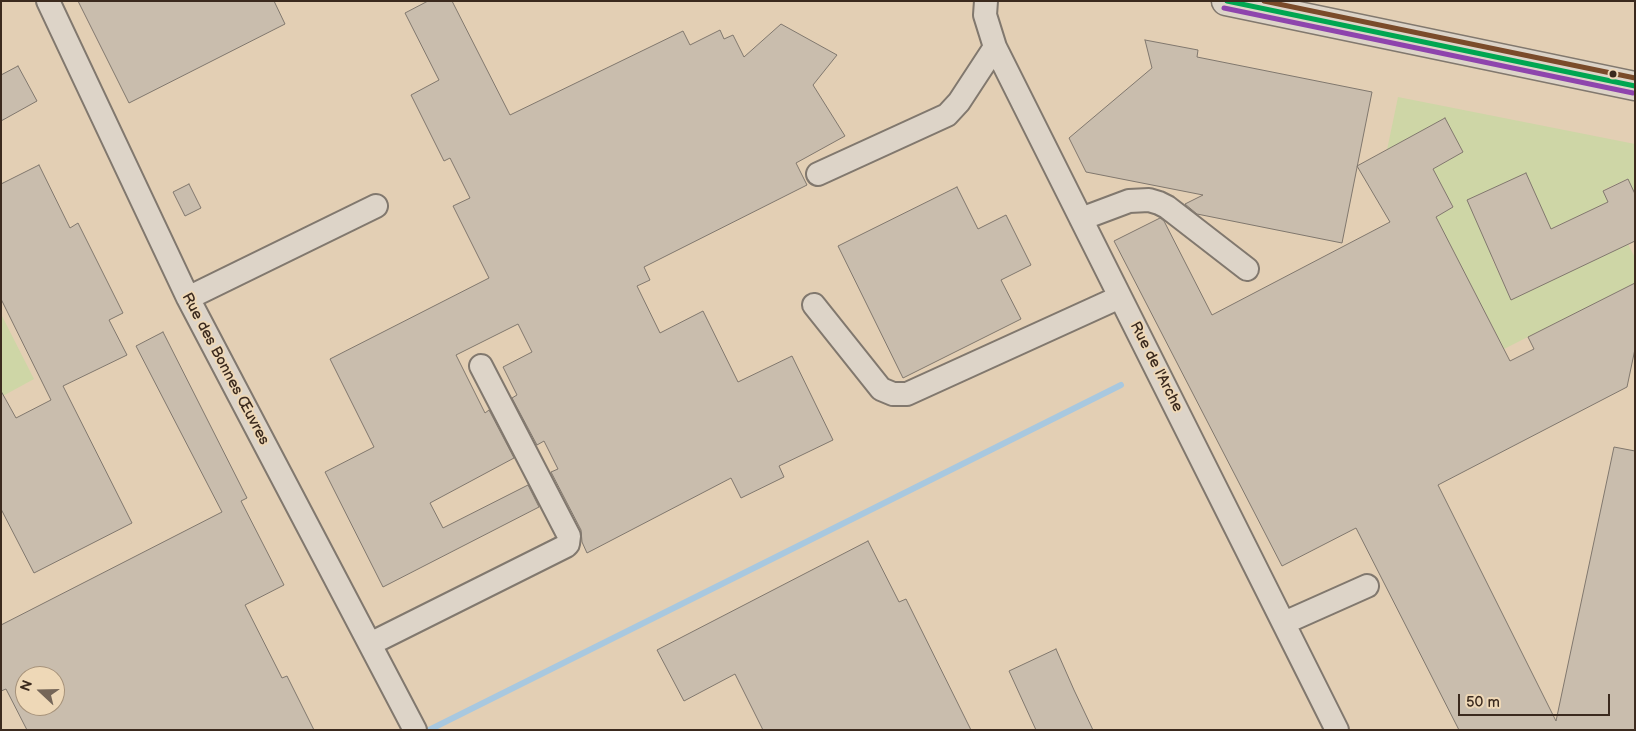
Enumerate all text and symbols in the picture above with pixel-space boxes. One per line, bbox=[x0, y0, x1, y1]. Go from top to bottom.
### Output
unlabelled marker bbox=[1608, 69, 1618, 79]
street label: Rue des Bonnes Œuvres bbox=[177, 290, 273, 448]
street label: Rue de l'Arche bbox=[1126, 319, 1186, 415]
north arrow bbox=[15, 666, 65, 716]
text: N bbox=[17, 678, 36, 694]
scale bar bbox=[1461, 684, 1614, 716]
text: 50 m bbox=[1466, 693, 1500, 712]

